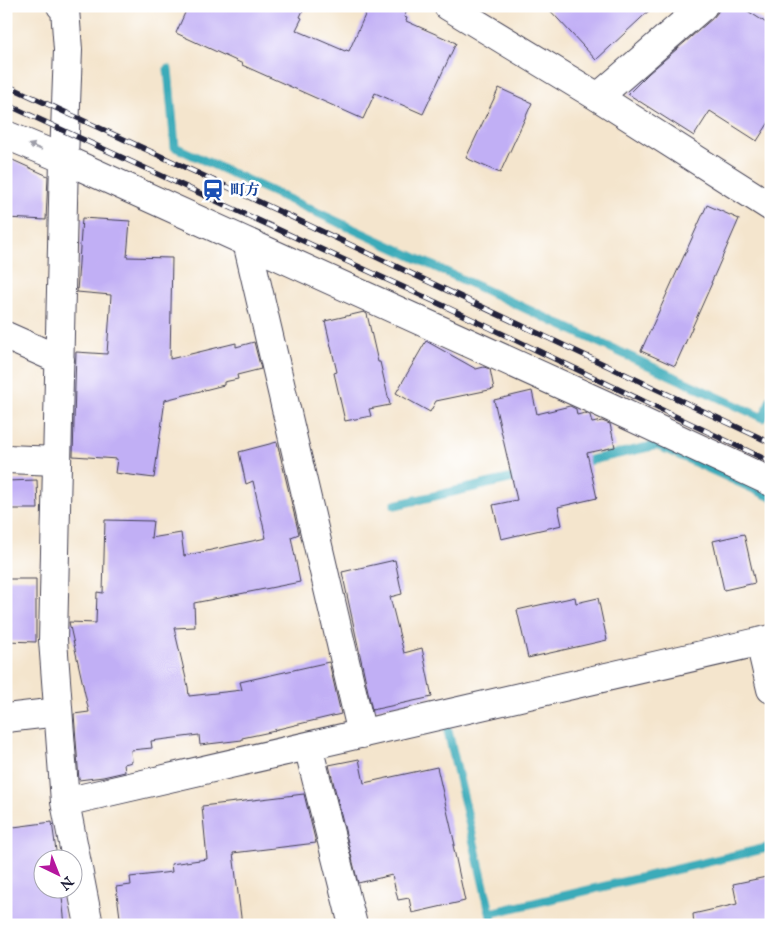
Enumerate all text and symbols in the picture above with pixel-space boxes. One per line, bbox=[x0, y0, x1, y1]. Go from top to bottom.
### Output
one-way arrow bbox=[27, 143, 42, 151]
station icon: 町方 bbox=[200, 177, 226, 203]
place label: 町方 bbox=[230, 181, 260, 200]
north arrow bbox=[32, 848, 82, 898]
text: N bbox=[56, 871, 77, 893]

